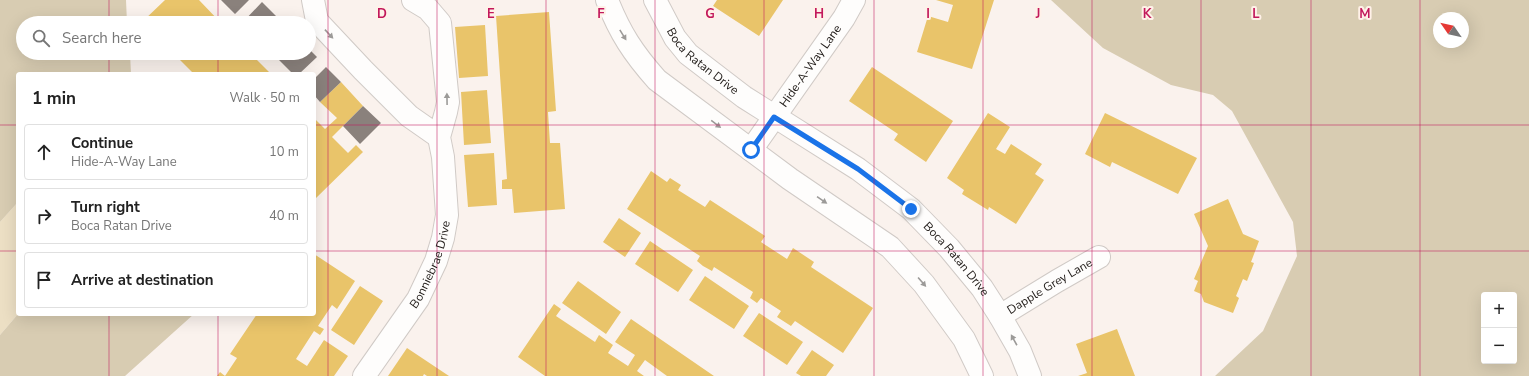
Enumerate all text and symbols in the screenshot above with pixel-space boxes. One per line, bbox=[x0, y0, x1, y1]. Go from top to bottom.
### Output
text: D bbox=[377, 5, 387, 23]
text: E bbox=[487, 5, 495, 23]
text: F bbox=[597, 5, 605, 23]
text: G bbox=[705, 5, 715, 23]
text: H bbox=[814, 5, 824, 23]
text: I bbox=[926, 5, 930, 23]
text: J bbox=[1035, 5, 1040, 23]
text: K bbox=[1143, 5, 1152, 23]
text: L bbox=[1252, 5, 1260, 23]
text: M bbox=[1359, 5, 1371, 23]
north arrow bbox=[1433, 12, 1469, 48]
search box bbox=[16, 16, 316, 60]
street label: Hide-A-Way Lane bbox=[776, 21, 845, 110]
street label: Boca Ratan Drive bbox=[663, 25, 742, 98]
icon: search bbox=[30, 27, 52, 49]
text: Search here bbox=[62, 28, 142, 48]
one-way arrow bbox=[324, 29, 334, 39]
one-way arrow bbox=[619, 30, 627, 40]
text: 1 min bbox=[32, 87, 76, 110]
text: Walk · 50 m bbox=[229, 89, 300, 107]
one-way arrow bbox=[444, 92, 450, 105]
one-way arrow bbox=[711, 120, 722, 128]
text: Continue bbox=[71, 133, 133, 153]
icon: ahead bbox=[33, 141, 55, 163]
route start bbox=[742, 141, 760, 159]
text: 10 m bbox=[269, 143, 299, 161]
text: Hide-A-Way Lane bbox=[71, 153, 177, 171]
one-way arrow bbox=[816, 196, 827, 204]
text: Turn right bbox=[71, 197, 140, 217]
route end bbox=[902, 200, 920, 218]
icon: right bbox=[33, 205, 55, 227]
text: 40 m bbox=[269, 207, 299, 225]
text: Boca Ratan Drive bbox=[71, 217, 172, 235]
street label: Boca Ratan Drive bbox=[920, 218, 993, 299]
street label: Bonniebrae Drive bbox=[406, 219, 454, 312]
street label: Dapple Grey Lane bbox=[1004, 254, 1095, 318]
icon: arrive bbox=[33, 269, 55, 291]
text: Arrive at destination bbox=[71, 270, 214, 290]
one-way arrow bbox=[917, 277, 926, 286]
map controls bbox=[1481, 292, 1517, 364]
button: + bbox=[1481, 292, 1517, 328]
button: − bbox=[1481, 328, 1517, 364]
one-way arrow bbox=[1010, 335, 1017, 346]

